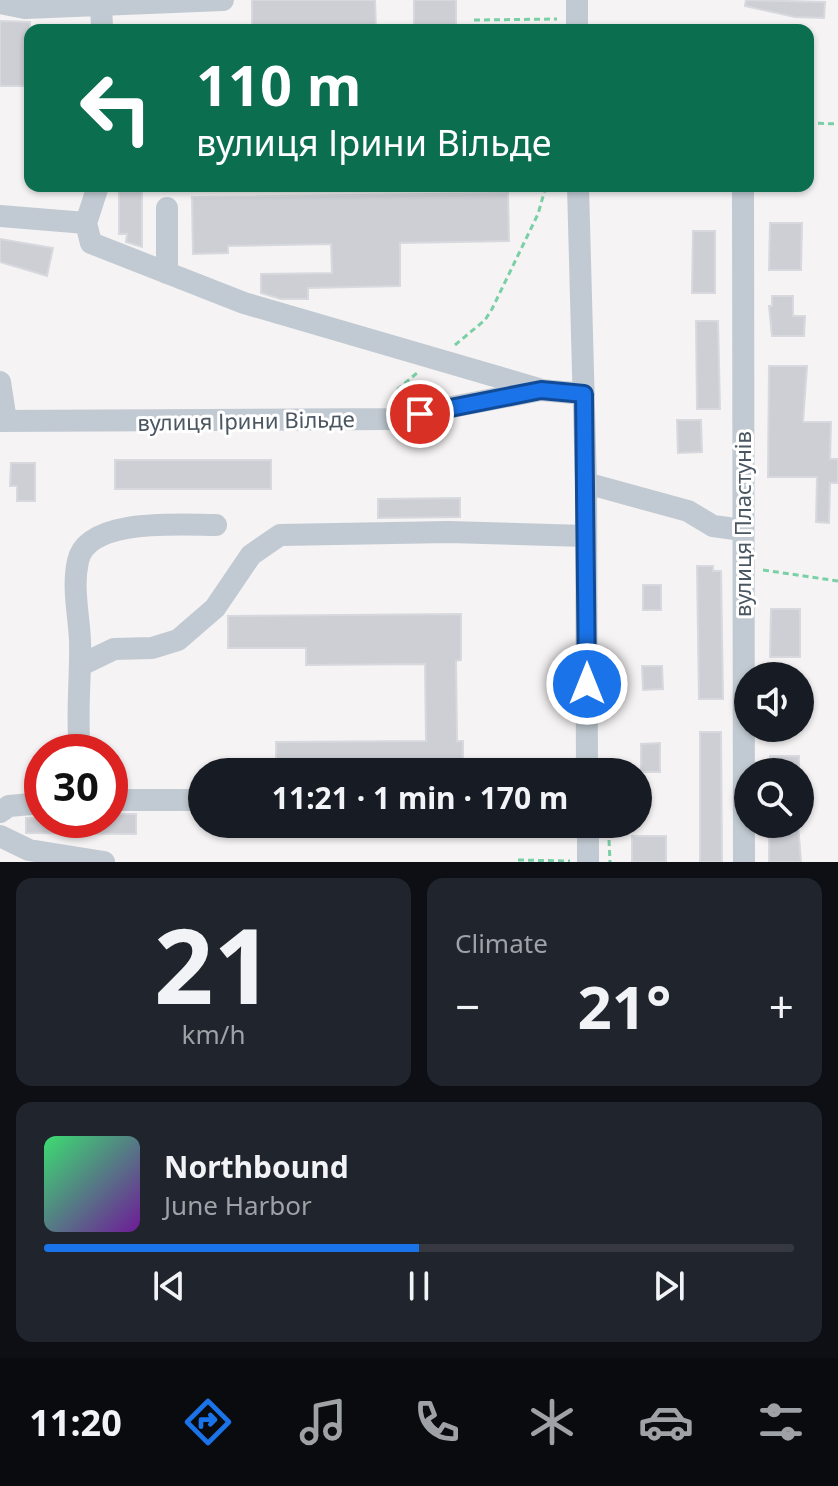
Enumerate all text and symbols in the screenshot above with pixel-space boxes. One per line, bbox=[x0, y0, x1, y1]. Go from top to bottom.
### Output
text: 110 m bbox=[196, 46, 361, 122]
icon: left bbox=[64, 56, 168, 160]
text: вулиця Ірини Вільде bbox=[196, 118, 552, 167]
pin bbox=[386, 380, 454, 448]
icon: arrive bbox=[398, 392, 442, 436]
street label: вулиця Ірини Вільде bbox=[137, 403, 355, 437]
street label: вулиця Пластунів bbox=[727, 431, 757, 617]
position arrow bbox=[545, 642, 629, 726]
map controls bbox=[734, 662, 814, 838]
button: sound bbox=[734, 662, 814, 742]
speed limit sign: 30 bbox=[24, 734, 128, 838]
button: search bbox=[734, 758, 814, 838]
text: 11:21 · 1 min · 170 m bbox=[272, 777, 568, 818]
text: 21 bbox=[154, 893, 273, 1034]
text: Climate bbox=[455, 925, 548, 961]
text: 21° bbox=[577, 965, 672, 1047]
text: − bbox=[455, 976, 480, 1036]
text: + bbox=[769, 976, 794, 1036]
text: km/h bbox=[182, 1016, 245, 1052]
text: Northbound bbox=[164, 1146, 349, 1187]
text: June Harbor bbox=[164, 1187, 312, 1223]
icon: previous bbox=[147, 1264, 191, 1308]
icon: pause bbox=[397, 1264, 441, 1308]
icon: next bbox=[647, 1264, 691, 1308]
icon: directions bbox=[180, 1394, 236, 1450]
icon: music bbox=[295, 1394, 351, 1450]
icon: phone bbox=[409, 1394, 465, 1450]
icon: climate bbox=[524, 1394, 580, 1450]
icon: car bbox=[638, 1394, 694, 1450]
icon: filters bbox=[753, 1394, 809, 1450]
text: 11:20 bbox=[29, 1398, 122, 1447]

